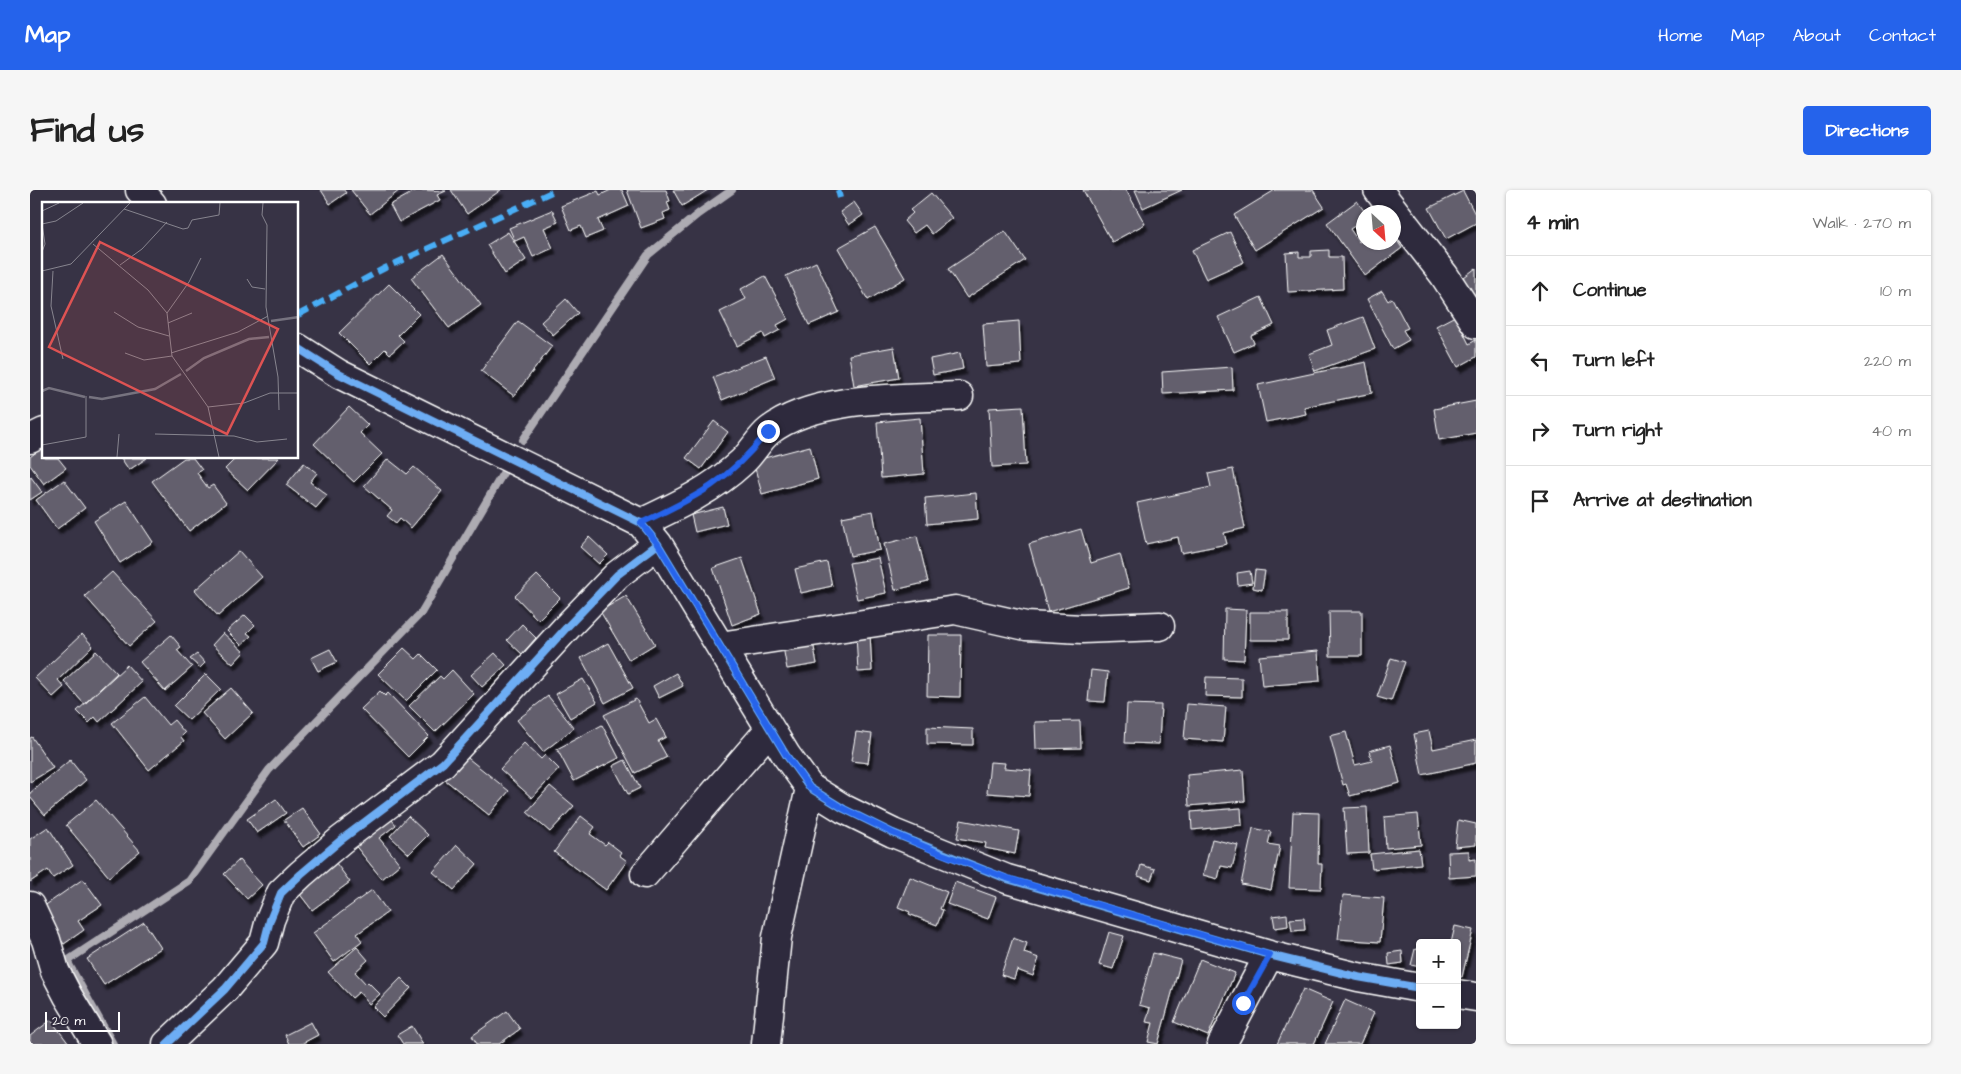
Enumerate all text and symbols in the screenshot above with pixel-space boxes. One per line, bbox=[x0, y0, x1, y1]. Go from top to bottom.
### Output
text: Map bbox=[25, 18, 70, 52]
text: Home bbox=[1658, 23, 1703, 48]
text: Map bbox=[1731, 23, 1765, 48]
text: About bbox=[1793, 23, 1841, 48]
text: Contact bbox=[1869, 23, 1936, 48]
text: Find us bbox=[30, 106, 144, 155]
button: Directions bbox=[1803, 106, 1931, 155]
inset map bbox=[42, 202, 299, 459]
north arrow bbox=[1356, 205, 1401, 250]
text: 4 min bbox=[1526, 208, 1579, 237]
text: Walk · 270 m bbox=[1812, 212, 1911, 234]
icon: ahead bbox=[1526, 277, 1554, 305]
text: Continue bbox=[1573, 277, 1647, 304]
text: 10 m bbox=[1880, 280, 1911, 302]
icon: left bbox=[1526, 347, 1554, 375]
text: Turn left bbox=[1573, 347, 1654, 374]
text: 220 m bbox=[1864, 350, 1911, 372]
icon: right bbox=[1526, 417, 1554, 445]
text: Turn right bbox=[1573, 417, 1662, 444]
route end bbox=[757, 420, 780, 443]
text: 40 m bbox=[1871, 420, 1911, 442]
icon: arrive bbox=[1526, 487, 1554, 515]
text: Arrive at destination bbox=[1573, 487, 1752, 514]
map controls bbox=[1416, 939, 1461, 1029]
button: + bbox=[1416, 939, 1461, 984]
button: − bbox=[1416, 984, 1461, 1029]
route start bbox=[1232, 992, 1255, 1015]
scale bar bbox=[45, 1009, 120, 1032]
text: 20 m bbox=[52, 1011, 85, 1031]

